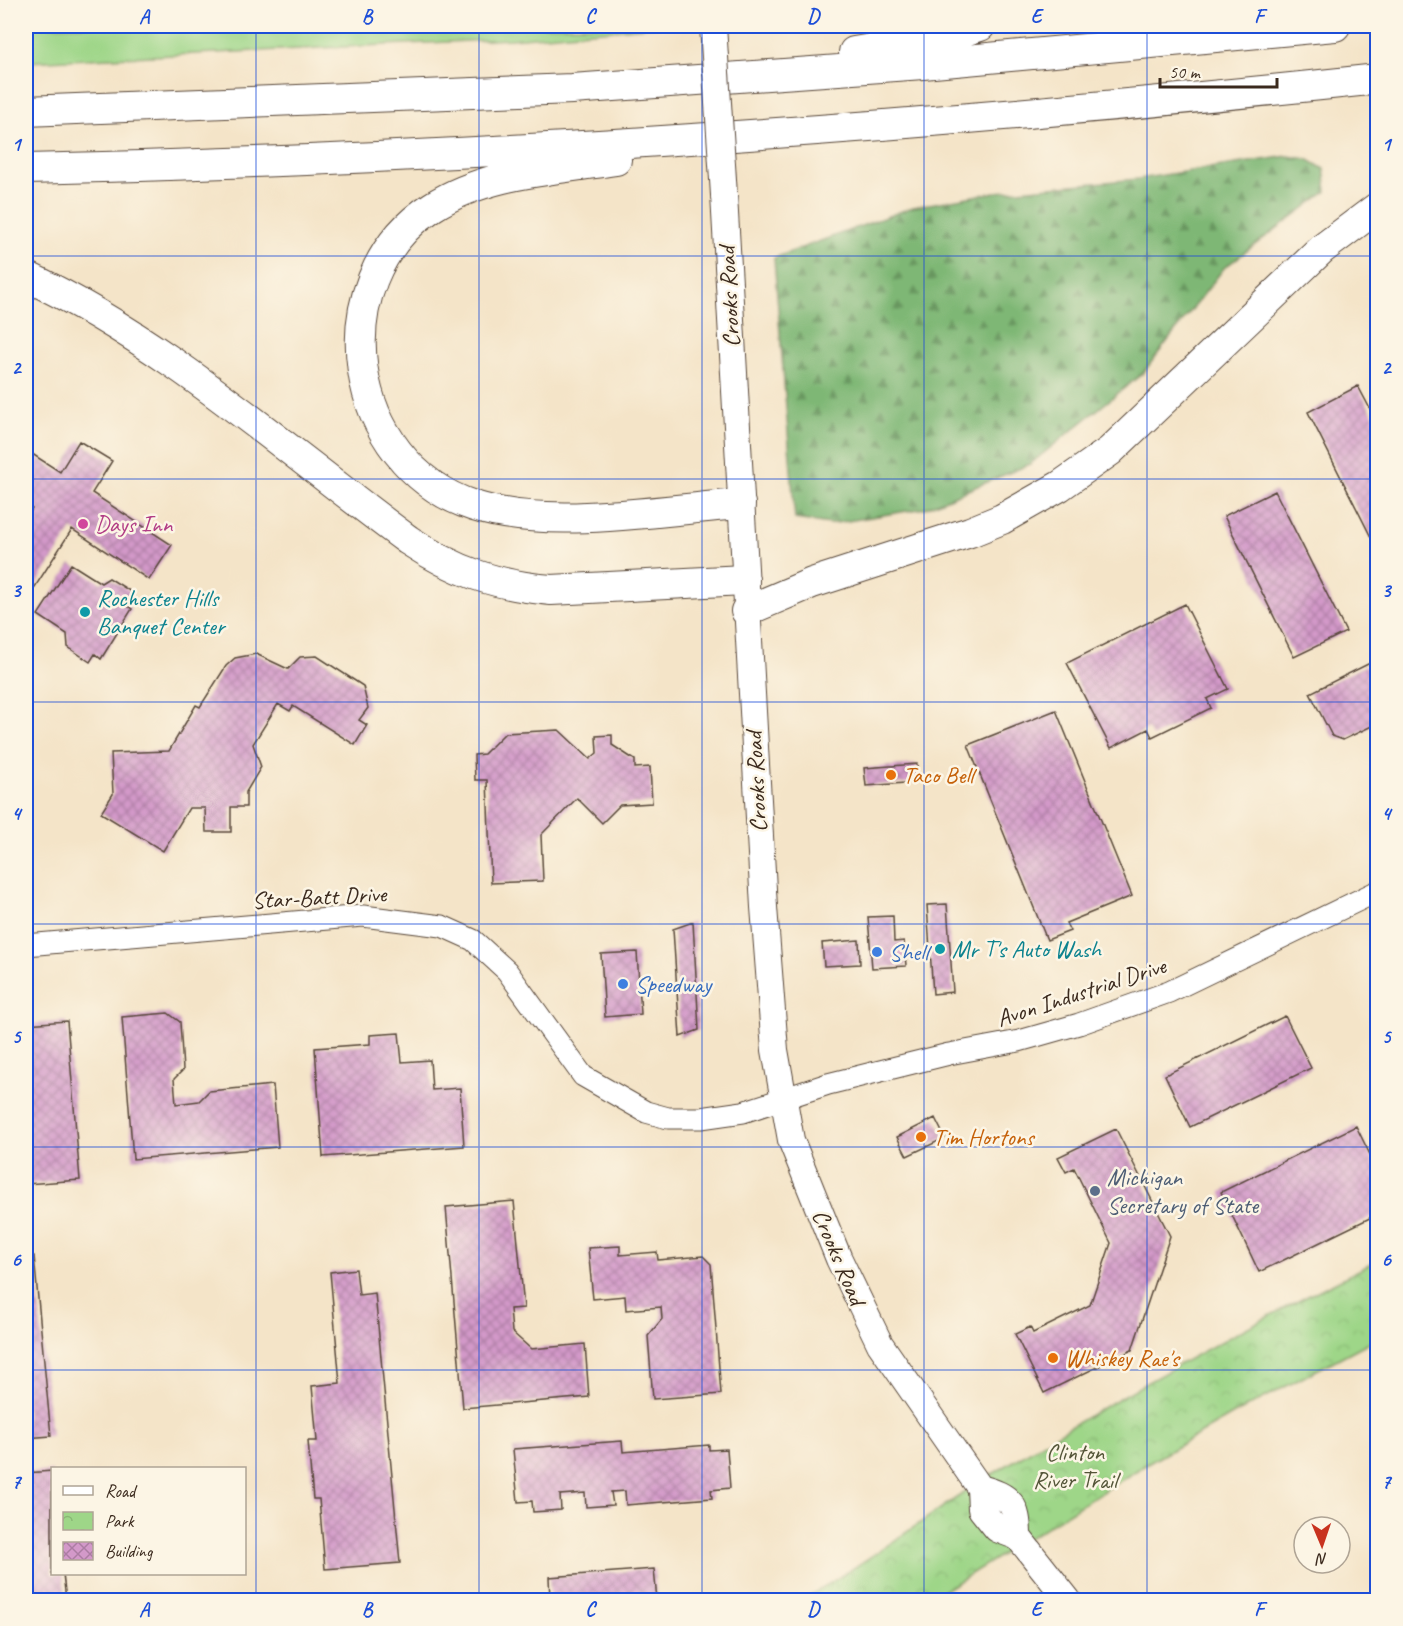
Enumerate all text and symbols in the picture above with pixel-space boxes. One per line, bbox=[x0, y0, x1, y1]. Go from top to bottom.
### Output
text: A bbox=[139, 4, 151, 29]
text: B bbox=[362, 4, 374, 29]
text: C bbox=[585, 4, 597, 29]
text: D bbox=[807, 4, 821, 29]
text: E bbox=[1031, 4, 1045, 29]
text: F bbox=[1254, 4, 1268, 29]
scale bar bbox=[1160, 51, 1277, 89]
text: 50 m bbox=[1169, 61, 1202, 83]
text: 1 bbox=[12, 132, 23, 157]
text: 1 bbox=[1382, 132, 1393, 157]
street label: Crooks Road bbox=[711, 242, 747, 348]
text: 2 bbox=[12, 355, 23, 380]
text: 2 bbox=[1382, 355, 1393, 380]
place label: Days Inn bbox=[95, 509, 173, 539]
marker: Days Inn bbox=[76, 517, 90, 531]
text: 3 bbox=[12, 578, 23, 603]
text: 3 bbox=[1382, 578, 1393, 603]
place label: Rochester Hills Banquet Center bbox=[97, 583, 227, 641]
marker: Rochester Hills Banquet Center bbox=[78, 605, 92, 619]
street label: Crooks Road bbox=[738, 727, 774, 833]
place label: Taco Bell bbox=[903, 760, 977, 790]
marker: Taco Bell bbox=[884, 768, 898, 782]
text: 4 bbox=[12, 801, 24, 826]
text: 4 bbox=[1382, 801, 1394, 826]
street label: Star-Batt Drive bbox=[251, 878, 389, 915]
place label: Mr T's Auto Wash bbox=[952, 934, 1103, 964]
place label: Shell bbox=[889, 937, 932, 967]
marker: Mr T's Auto Wash bbox=[933, 942, 947, 956]
marker: Shell bbox=[870, 945, 884, 959]
street label: Avon Industrial Drive bbox=[993, 950, 1171, 1033]
place label: Speedway bbox=[635, 969, 713, 999]
marker: Speedway bbox=[616, 977, 630, 991]
text: 5 bbox=[12, 1024, 23, 1049]
text: 5 bbox=[1382, 1024, 1393, 1049]
place label: Tim Hortons bbox=[933, 1122, 1036, 1152]
marker: Tim Hortons bbox=[914, 1130, 928, 1144]
place label: Michigan Secretary of State bbox=[1107, 1162, 1260, 1220]
marker: Michigan Secretary of State bbox=[1088, 1184, 1102, 1198]
street label: Crooks Road bbox=[806, 1205, 874, 1312]
text: 6 bbox=[11, 1247, 22, 1272]
text: 6 bbox=[1381, 1247, 1392, 1272]
place label: Whiskey Rae's bbox=[1065, 1343, 1181, 1373]
marker: Whiskey Rae's bbox=[1046, 1351, 1060, 1365]
park label: Clinton River Trail bbox=[1033, 1437, 1121, 1495]
legend bbox=[51, 1467, 246, 1575]
text: 7 bbox=[12, 1469, 23, 1494]
text: 7 bbox=[1382, 1469, 1393, 1494]
text: Road bbox=[105, 1480, 138, 1502]
text: Park bbox=[105, 1510, 135, 1532]
north arrow bbox=[1292, 1515, 1352, 1575]
text: Building bbox=[105, 1540, 154, 1562]
text: N bbox=[1314, 1549, 1328, 1569]
text: A bbox=[139, 1597, 151, 1622]
text: B bbox=[362, 1597, 374, 1622]
text: C bbox=[585, 1597, 597, 1622]
text: D bbox=[807, 1597, 821, 1622]
text: E bbox=[1031, 1597, 1045, 1622]
text: F bbox=[1254, 1597, 1268, 1622]

